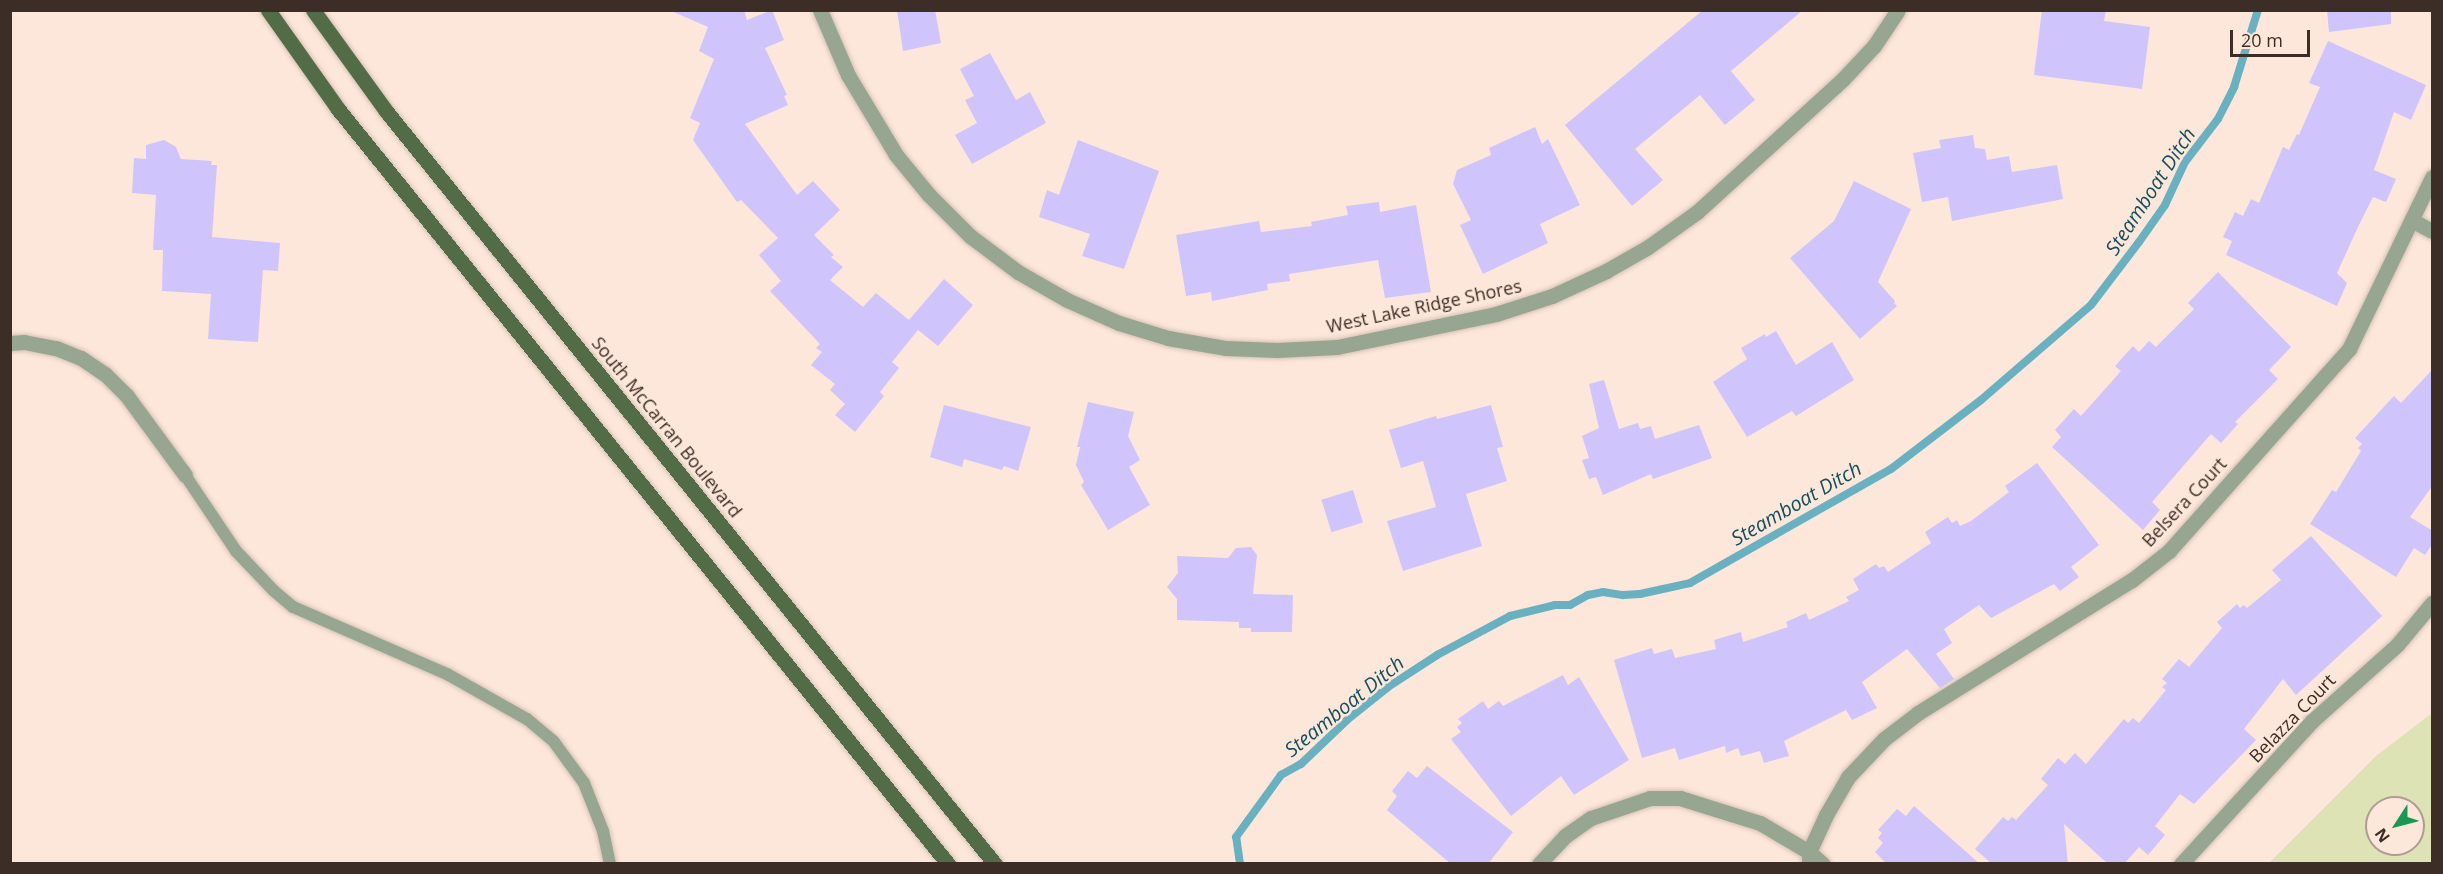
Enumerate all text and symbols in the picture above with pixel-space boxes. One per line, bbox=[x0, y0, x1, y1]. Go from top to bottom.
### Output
scale bar bbox=[2233, 18, 2312, 56]
text: 20 m bbox=[2241, 28, 2283, 52]
water label: Steamboat Ditch bbox=[2100, 123, 2200, 259]
street label: West Lake Ridge Shores bbox=[1324, 275, 1524, 337]
street label: South McCarran Boulevard bbox=[588, 332, 746, 522]
street label: Belsera Court bbox=[2137, 453, 2231, 551]
water label: Steamboat Ditch bbox=[1726, 456, 1866, 550]
water label: Steamboat Ditch bbox=[1279, 650, 1409, 762]
street label: Belazza Court bbox=[2244, 669, 2340, 767]
north arrow bbox=[2365, 796, 2425, 856]
text: N bbox=[2369, 824, 2395, 847]

